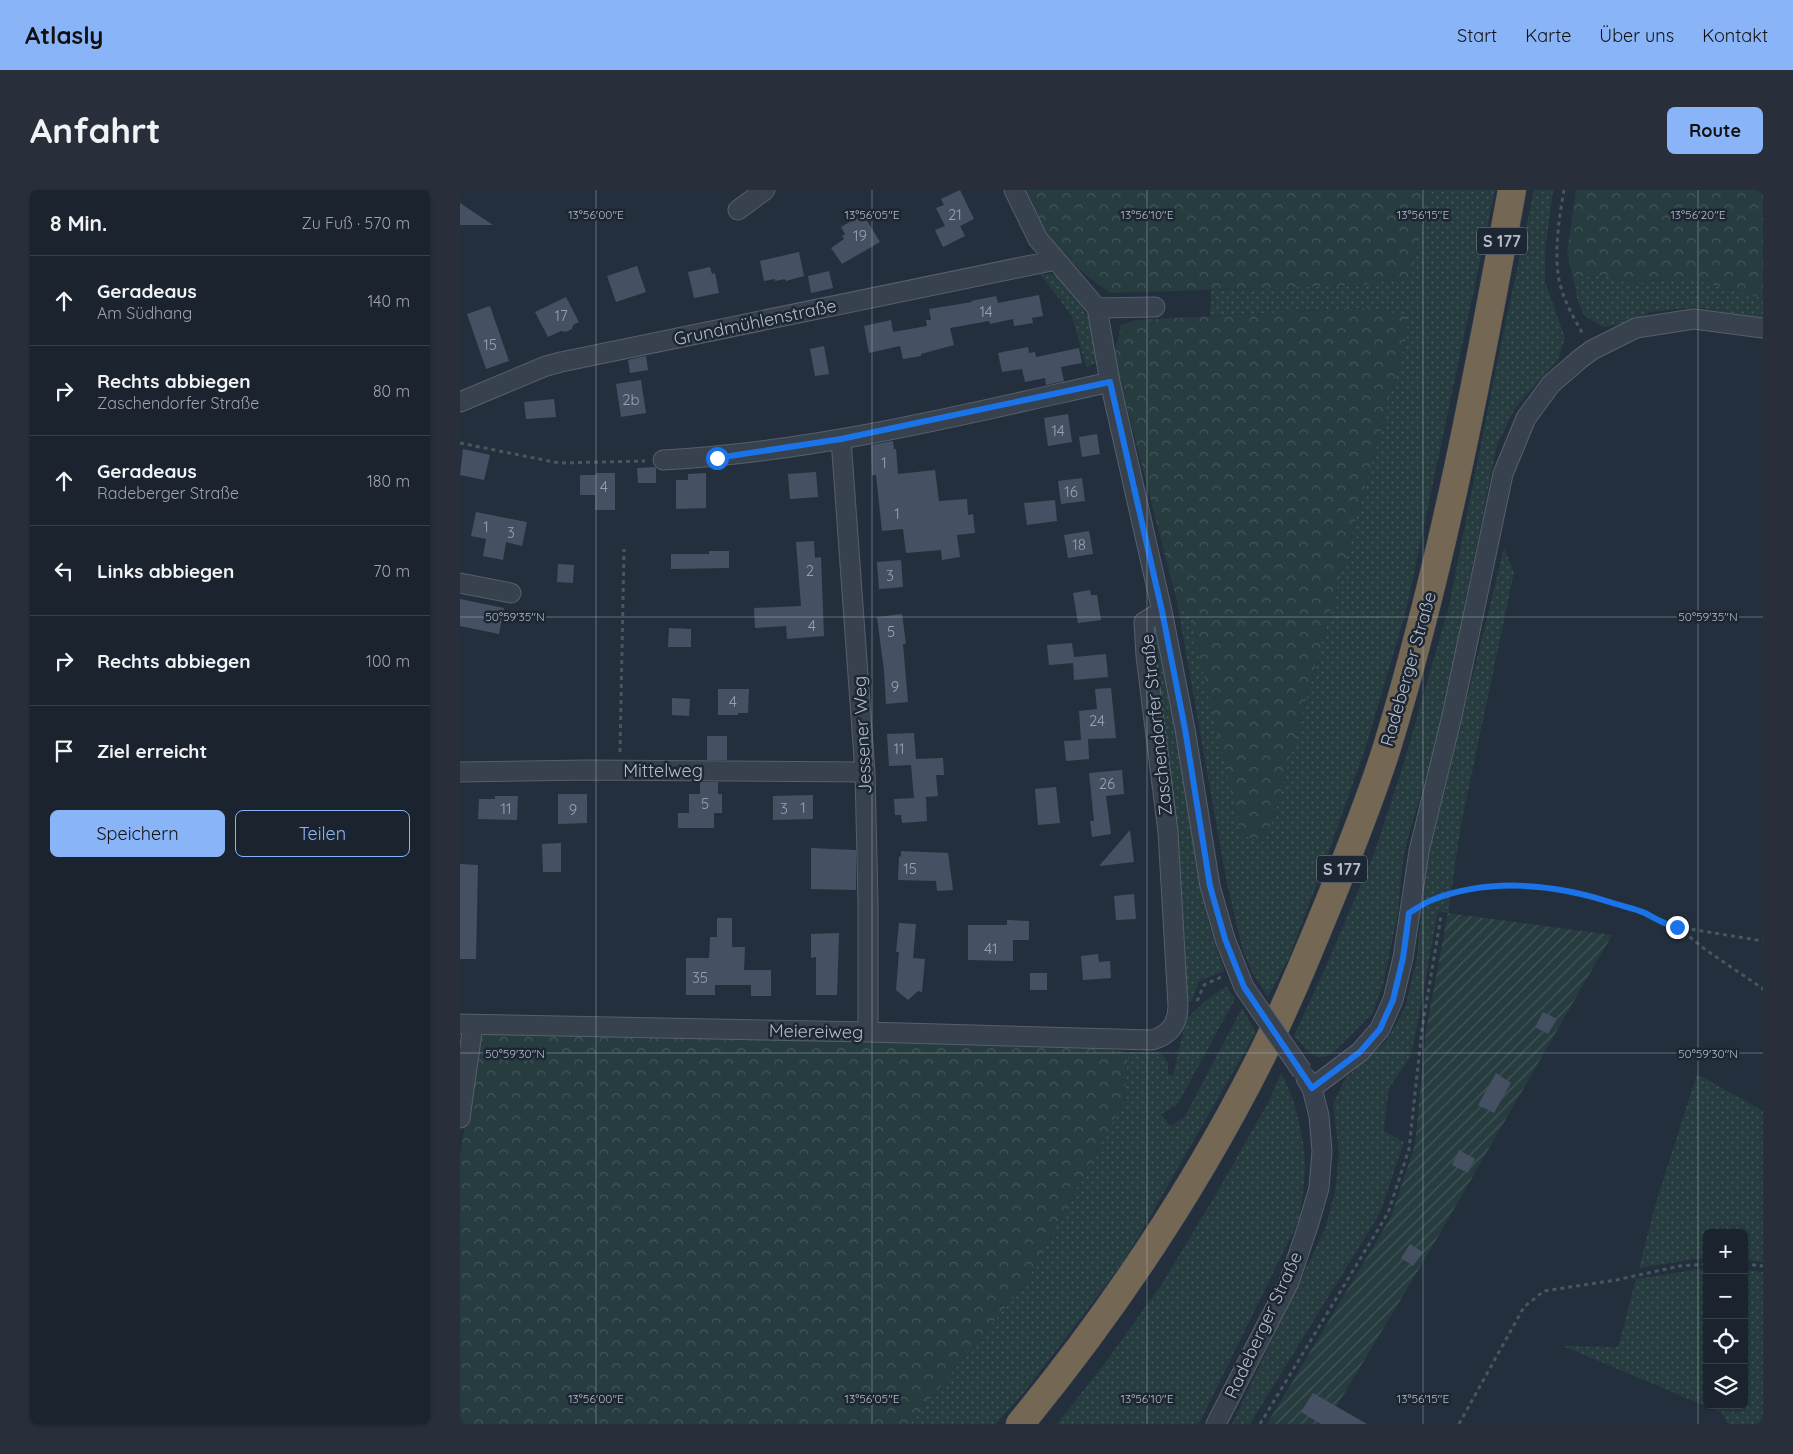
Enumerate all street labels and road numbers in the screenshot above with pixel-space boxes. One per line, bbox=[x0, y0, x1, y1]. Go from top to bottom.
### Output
road number: S 177 bbox=[1477, 227, 1527, 254]
street label: Grundmühlenstraße bbox=[672, 294, 838, 350]
street label: Radeberger Straße bbox=[1375, 589, 1441, 749]
street label: Zaschendorfer Straße bbox=[1135, 633, 1177, 817]
street label: Jessener Weg bbox=[847, 675, 877, 795]
street label: Mittelweg bbox=[623, 759, 703, 782]
road number: S 177 bbox=[1317, 856, 1367, 882]
street label: Meiereiweg bbox=[769, 1019, 863, 1043]
street label: Radeberger Straße bbox=[1219, 1248, 1307, 1402]

